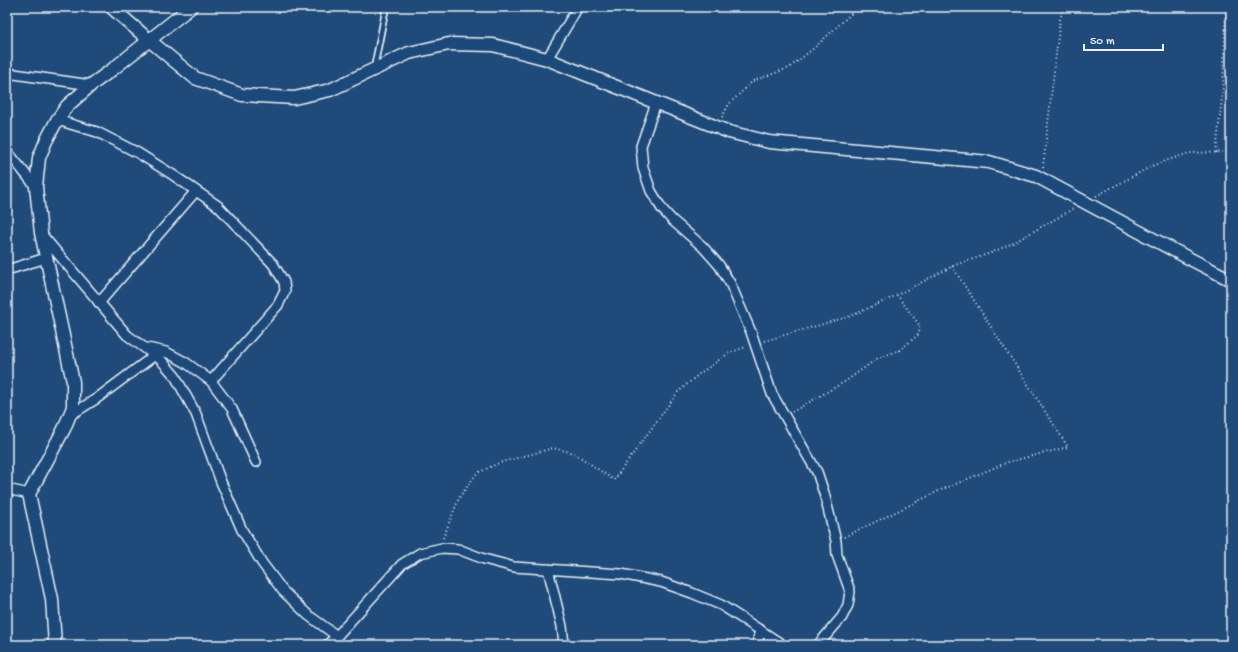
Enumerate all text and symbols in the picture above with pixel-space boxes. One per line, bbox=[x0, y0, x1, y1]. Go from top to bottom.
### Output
scale bar bbox=[1084, 26, 1163, 52]
text: 50 m bbox=[1090, 35, 1115, 49]

